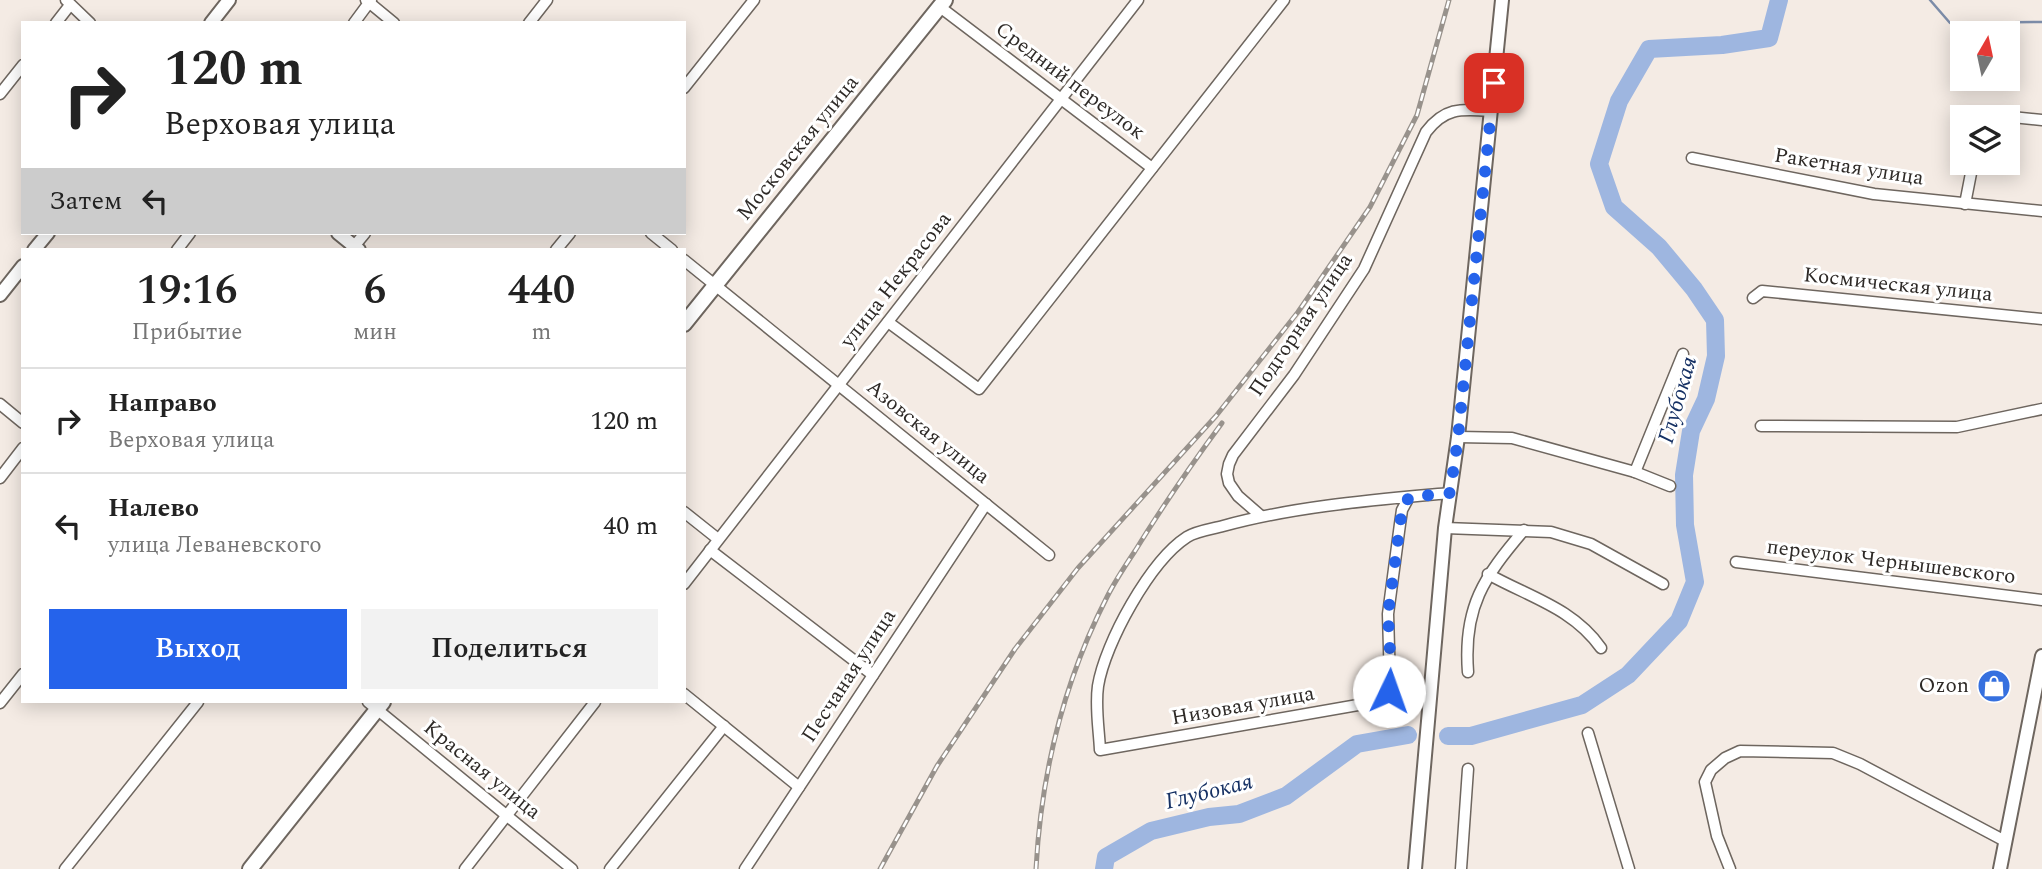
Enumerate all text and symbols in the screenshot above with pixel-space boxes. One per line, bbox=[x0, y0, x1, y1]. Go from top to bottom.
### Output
street label: Средний переулок bbox=[988, 14, 1152, 148]
north arrow bbox=[1950, 21, 2020, 91]
map controls bbox=[1950, 21, 2020, 175]
text: 120 m bbox=[164, 32, 303, 107]
icon: right bbox=[49, 49, 140, 140]
pin bbox=[1464, 53, 1524, 113]
icon: arrive bbox=[1475, 64, 1513, 102]
street label: Московская улица bbox=[729, 68, 867, 228]
text: Верховая улица bbox=[164, 100, 396, 149]
button: layers bbox=[1950, 105, 2020, 175]
street label: Ракетная улица bbox=[1772, 139, 1927, 195]
text: Затем bbox=[49, 181, 122, 221]
icon: left bbox=[136, 182, 174, 220]
street label: улица Некрасова bbox=[832, 204, 960, 356]
street label: Подгорная улица bbox=[1241, 246, 1362, 403]
text: 19:16 bbox=[137, 259, 238, 322]
text: 6 bbox=[364, 259, 386, 322]
text: 440 bbox=[508, 259, 575, 322]
street label: Космическая улица bbox=[1802, 259, 1995, 311]
text: Прибытие bbox=[132, 315, 242, 350]
text: мин bbox=[353, 315, 397, 350]
text: m bbox=[532, 315, 551, 350]
water label: Глубокая bbox=[1649, 352, 1707, 448]
street label: Азовская улица bbox=[859, 372, 997, 492]
text: Направо bbox=[108, 383, 217, 423]
text: 120 m bbox=[590, 401, 658, 441]
icon: right bbox=[49, 402, 87, 440]
text: Верховая улица bbox=[108, 423, 274, 458]
text: Налево bbox=[108, 488, 199, 528]
text: 40 m bbox=[603, 506, 658, 546]
icon: left bbox=[49, 507, 87, 545]
text: улица Леваневского bbox=[108, 528, 322, 563]
street label: переулок Чернышевского bbox=[1765, 531, 2017, 593]
street label: Песчаная улица bbox=[794, 602, 905, 749]
button: Выход bbox=[49, 609, 347, 689]
button: Поделиться bbox=[361, 609, 658, 689]
position arrow bbox=[1352, 654, 1426, 728]
shop icon: Ozon bbox=[1975, 667, 2013, 705]
place label: Ozon bbox=[1919, 670, 1969, 702]
street label: Низовая улица bbox=[1169, 678, 1318, 734]
street label: Красная улица bbox=[416, 713, 548, 828]
water label: Глубокая bbox=[1161, 764, 1257, 820]

